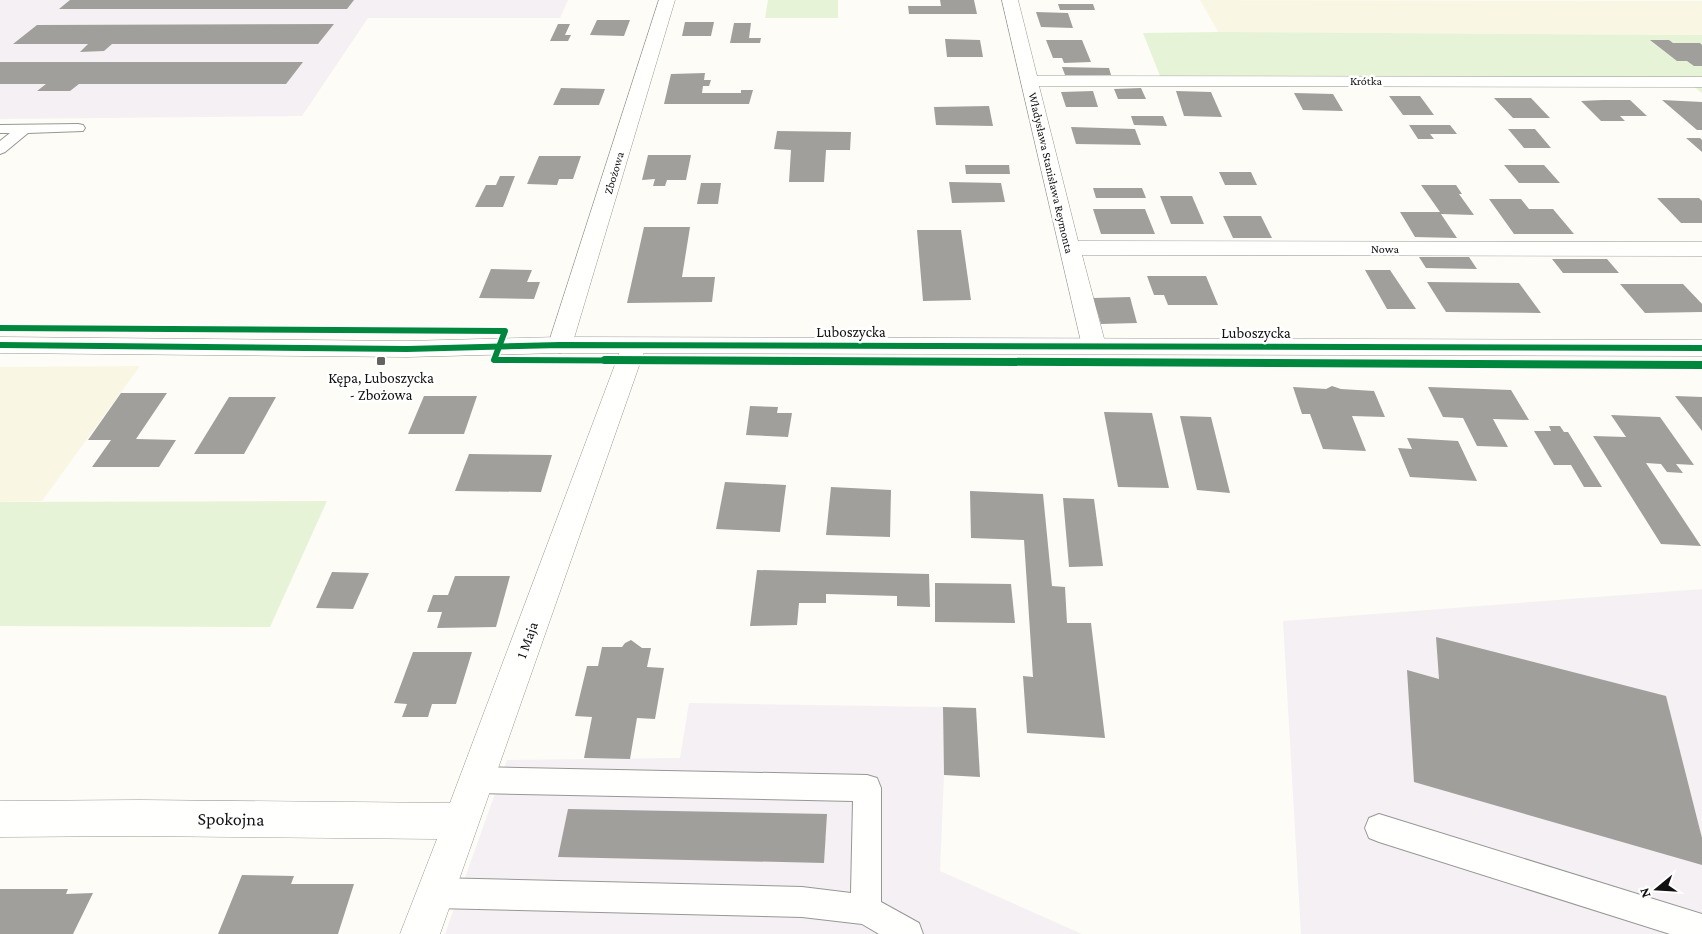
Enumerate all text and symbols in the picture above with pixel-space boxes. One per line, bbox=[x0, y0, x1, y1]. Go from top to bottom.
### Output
street label: Krótka bbox=[1350, 74, 1382, 88]
street label: Władysława Stanisława Reymonta bbox=[1026, 91, 1076, 255]
street label: Zbożowa bbox=[601, 150, 627, 196]
street label: Nowa bbox=[1371, 242, 1399, 256]
street label: Luboszycka bbox=[816, 324, 886, 341]
street label: Luboszycka bbox=[1221, 325, 1291, 342]
marker: Kępa, Luboszycka - Zbożowa bbox=[375, 355, 387, 367]
place label: Kępa, Luboszycka - Zbożowa bbox=[328, 370, 434, 403]
street label: 1 Maja bbox=[513, 619, 542, 661]
street label: Spokojna bbox=[197, 808, 264, 831]
north arrow bbox=[1632, 864, 1682, 914]
text: N bbox=[1635, 886, 1654, 900]

